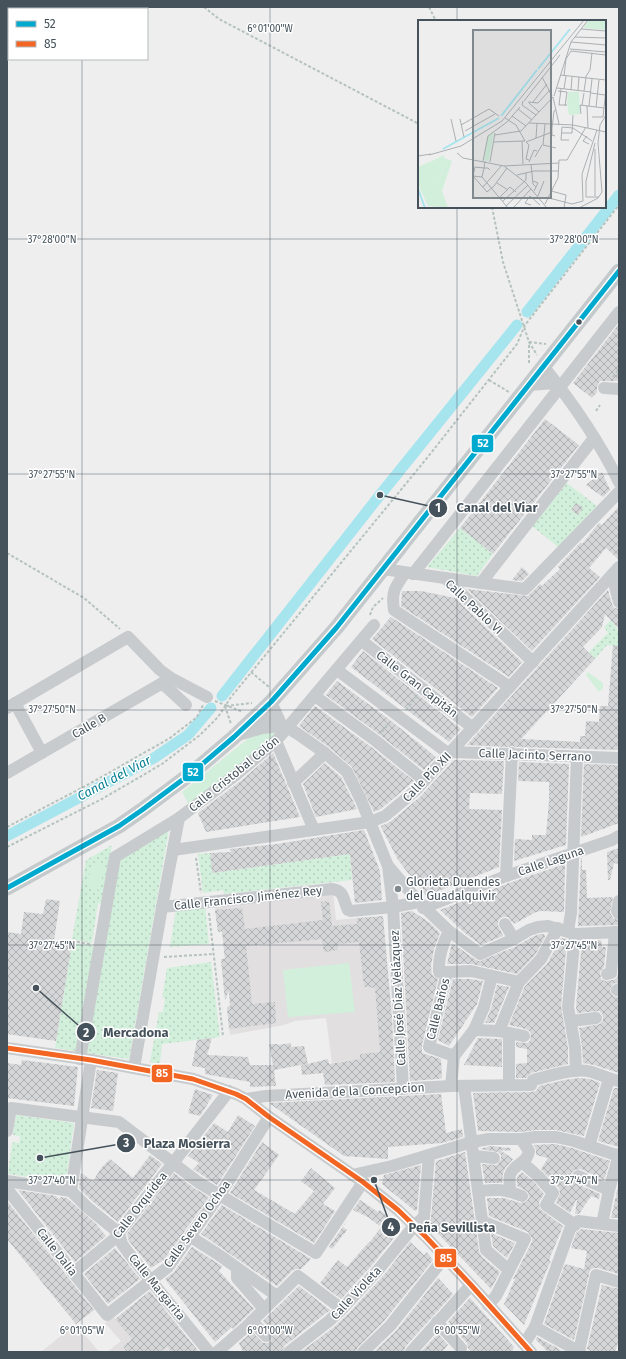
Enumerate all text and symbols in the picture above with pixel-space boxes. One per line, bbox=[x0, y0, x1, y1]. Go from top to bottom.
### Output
legend bbox=[8, 8, 148, 60]
text: 52 bbox=[44, 17, 56, 31]
inset map bbox=[418, 20, 606, 208]
text: 6°01'00"W bbox=[247, 23, 293, 35]
text: 85 bbox=[44, 37, 57, 51]
text: 37°28'00"N bbox=[28, 234, 77, 246]
text: 37°28'00"N bbox=[550, 234, 599, 246]
unlabelled marker bbox=[574, 317, 584, 327]
line badge: 52 bbox=[471, 434, 494, 453]
text: 52 bbox=[477, 437, 489, 450]
text: 37°27'55"N bbox=[29, 469, 75, 481]
text: 37°27'55"N bbox=[551, 469, 597, 481]
callout: Canal del Viar bbox=[428, 495, 545, 520]
text: Canal del Viar bbox=[456, 500, 538, 515]
text: 1 bbox=[435, 501, 441, 515]
street label: Calle Pablo VI bbox=[442, 577, 506, 637]
street label: Calle Gran Capitán bbox=[373, 648, 461, 720]
text: 37°27'50"N bbox=[28, 704, 76, 716]
text: 37°27'50"N bbox=[550, 704, 598, 716]
street label: Calle B bbox=[69, 711, 109, 741]
street label: Calle Cristobal Colón bbox=[186, 733, 282, 815]
street label: Calle Jacinto Serrano bbox=[478, 746, 592, 764]
street label: Calle Pío XII bbox=[400, 749, 454, 805]
water label: Canal del Viar bbox=[75, 752, 154, 804]
line badge: 52 bbox=[182, 762, 204, 782]
text: 52 bbox=[187, 766, 199, 779]
street label: Calle Laguna bbox=[516, 843, 586, 879]
place label: Glorieta Duendes del Guadalquivir bbox=[406, 875, 501, 903]
street label: Calle Francisco Jiménez Rey bbox=[173, 883, 323, 913]
marker: Glorieta Duendes del Guadalquivir bbox=[393, 884, 403, 894]
street label: Calle José Díaz Velázquez bbox=[387, 930, 409, 1066]
text: 37°27'45"N bbox=[29, 940, 75, 952]
text: 37°27'45"N bbox=[551, 940, 597, 952]
street label: Calle Baños bbox=[424, 976, 453, 1041]
callout: Mercadona bbox=[76, 1020, 177, 1045]
text: Mercadona bbox=[103, 1025, 169, 1040]
text: 2 bbox=[83, 1026, 89, 1040]
line badge: 85 bbox=[151, 1064, 173, 1083]
text: 85 bbox=[156, 1067, 168, 1080]
street label: Avenida de la Concepcion bbox=[285, 1080, 425, 1102]
callout: Plaza Mosierra bbox=[116, 1131, 238, 1156]
text: 3 bbox=[122, 1136, 129, 1150]
text: Plaza Mosierra bbox=[144, 1136, 230, 1151]
street label: Calle Orquídea bbox=[110, 1169, 170, 1241]
text: 37°27'40"N bbox=[28, 1175, 76, 1187]
text: 37°27'40"N bbox=[550, 1175, 598, 1187]
street label: Calle Severo Ochoa bbox=[161, 1178, 233, 1270]
callout: Peña Sevillista bbox=[381, 1215, 504, 1240]
text: 4 bbox=[388, 1220, 395, 1234]
text: Peña Sevillista bbox=[409, 1220, 495, 1235]
street label: Calle Dalia bbox=[34, 1225, 80, 1279]
line badge: 85 bbox=[434, 1248, 457, 1268]
street label: Calle Margarita bbox=[126, 1251, 188, 1323]
text: 85 bbox=[440, 1252, 452, 1265]
street label: Calle Violeta bbox=[328, 1264, 384, 1322]
text: 6°01'05"W bbox=[60, 1325, 105, 1337]
text: 6°01'00"W bbox=[247, 1325, 293, 1337]
text: 6°00'55"W bbox=[434, 1325, 481, 1337]

